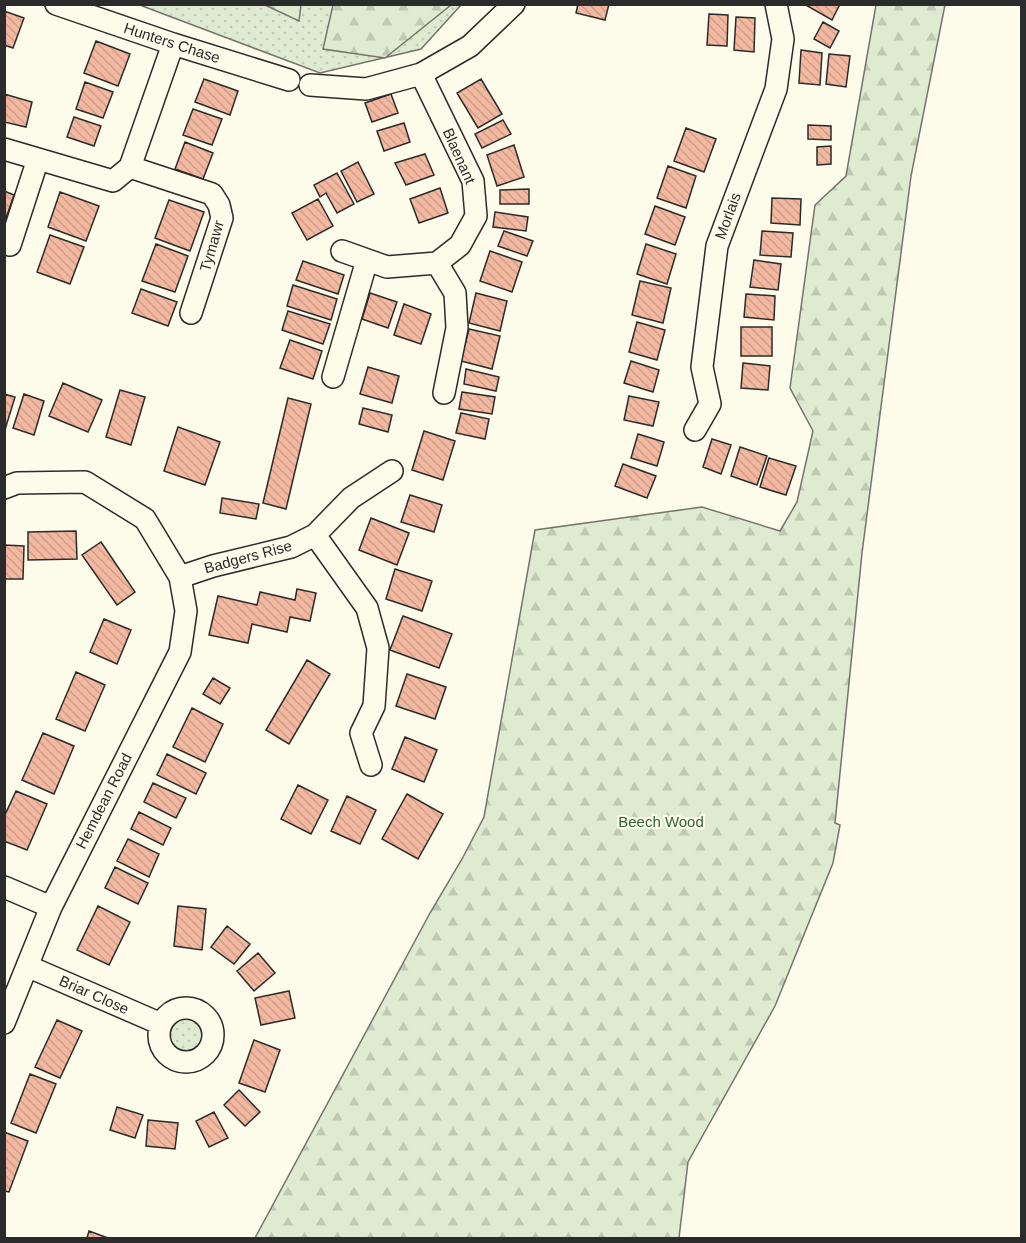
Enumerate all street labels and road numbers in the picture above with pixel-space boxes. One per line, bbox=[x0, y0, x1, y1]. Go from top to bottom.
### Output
street label: Hunters Chase bbox=[122, 19, 222, 66]
street label: Blaenant bbox=[440, 125, 480, 187]
street label: Morlais bbox=[711, 190, 744, 241]
street label: Tymawr bbox=[196, 218, 227, 273]
street label: Badgers Rise bbox=[202, 537, 294, 576]
street label: Hemdean Road bbox=[72, 750, 135, 851]
street label: Briar Close bbox=[57, 972, 132, 1017]

